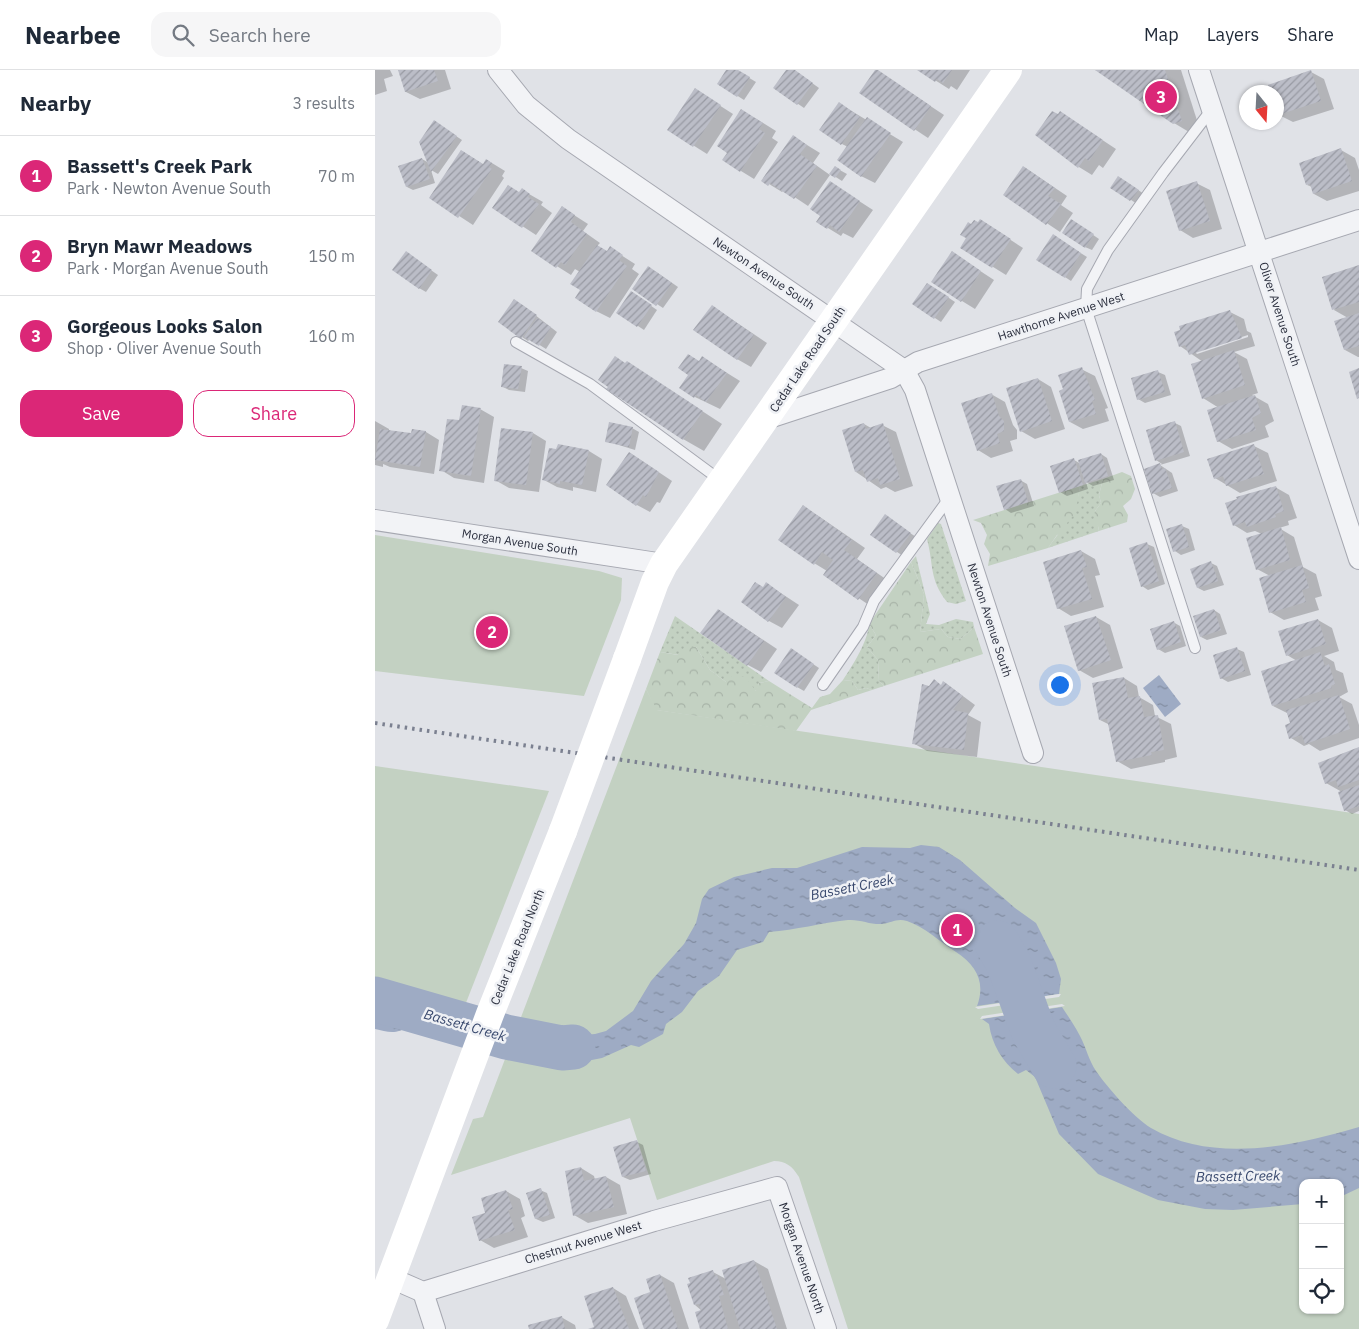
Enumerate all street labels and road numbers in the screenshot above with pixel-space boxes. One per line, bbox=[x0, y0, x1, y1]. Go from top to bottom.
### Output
street label: Newton Avenue South bbox=[710, 233, 818, 313]
street label: Oliver Avenue South bbox=[1256, 260, 1304, 368]
street label: Hawthorne Avenue West bbox=[996, 288, 1126, 344]
street label: Cedar Lake Road South bbox=[766, 303, 848, 415]
street label: Morgan Avenue South bbox=[461, 525, 579, 559]
street label: Newton Avenue South bbox=[964, 561, 1016, 679]
street label: Cedar Lake Road North bbox=[487, 887, 547, 1007]
street label: Morgan Avenue North bbox=[776, 1200, 828, 1316]
street label: Chestnut Avenue West bbox=[523, 1217, 643, 1267]

